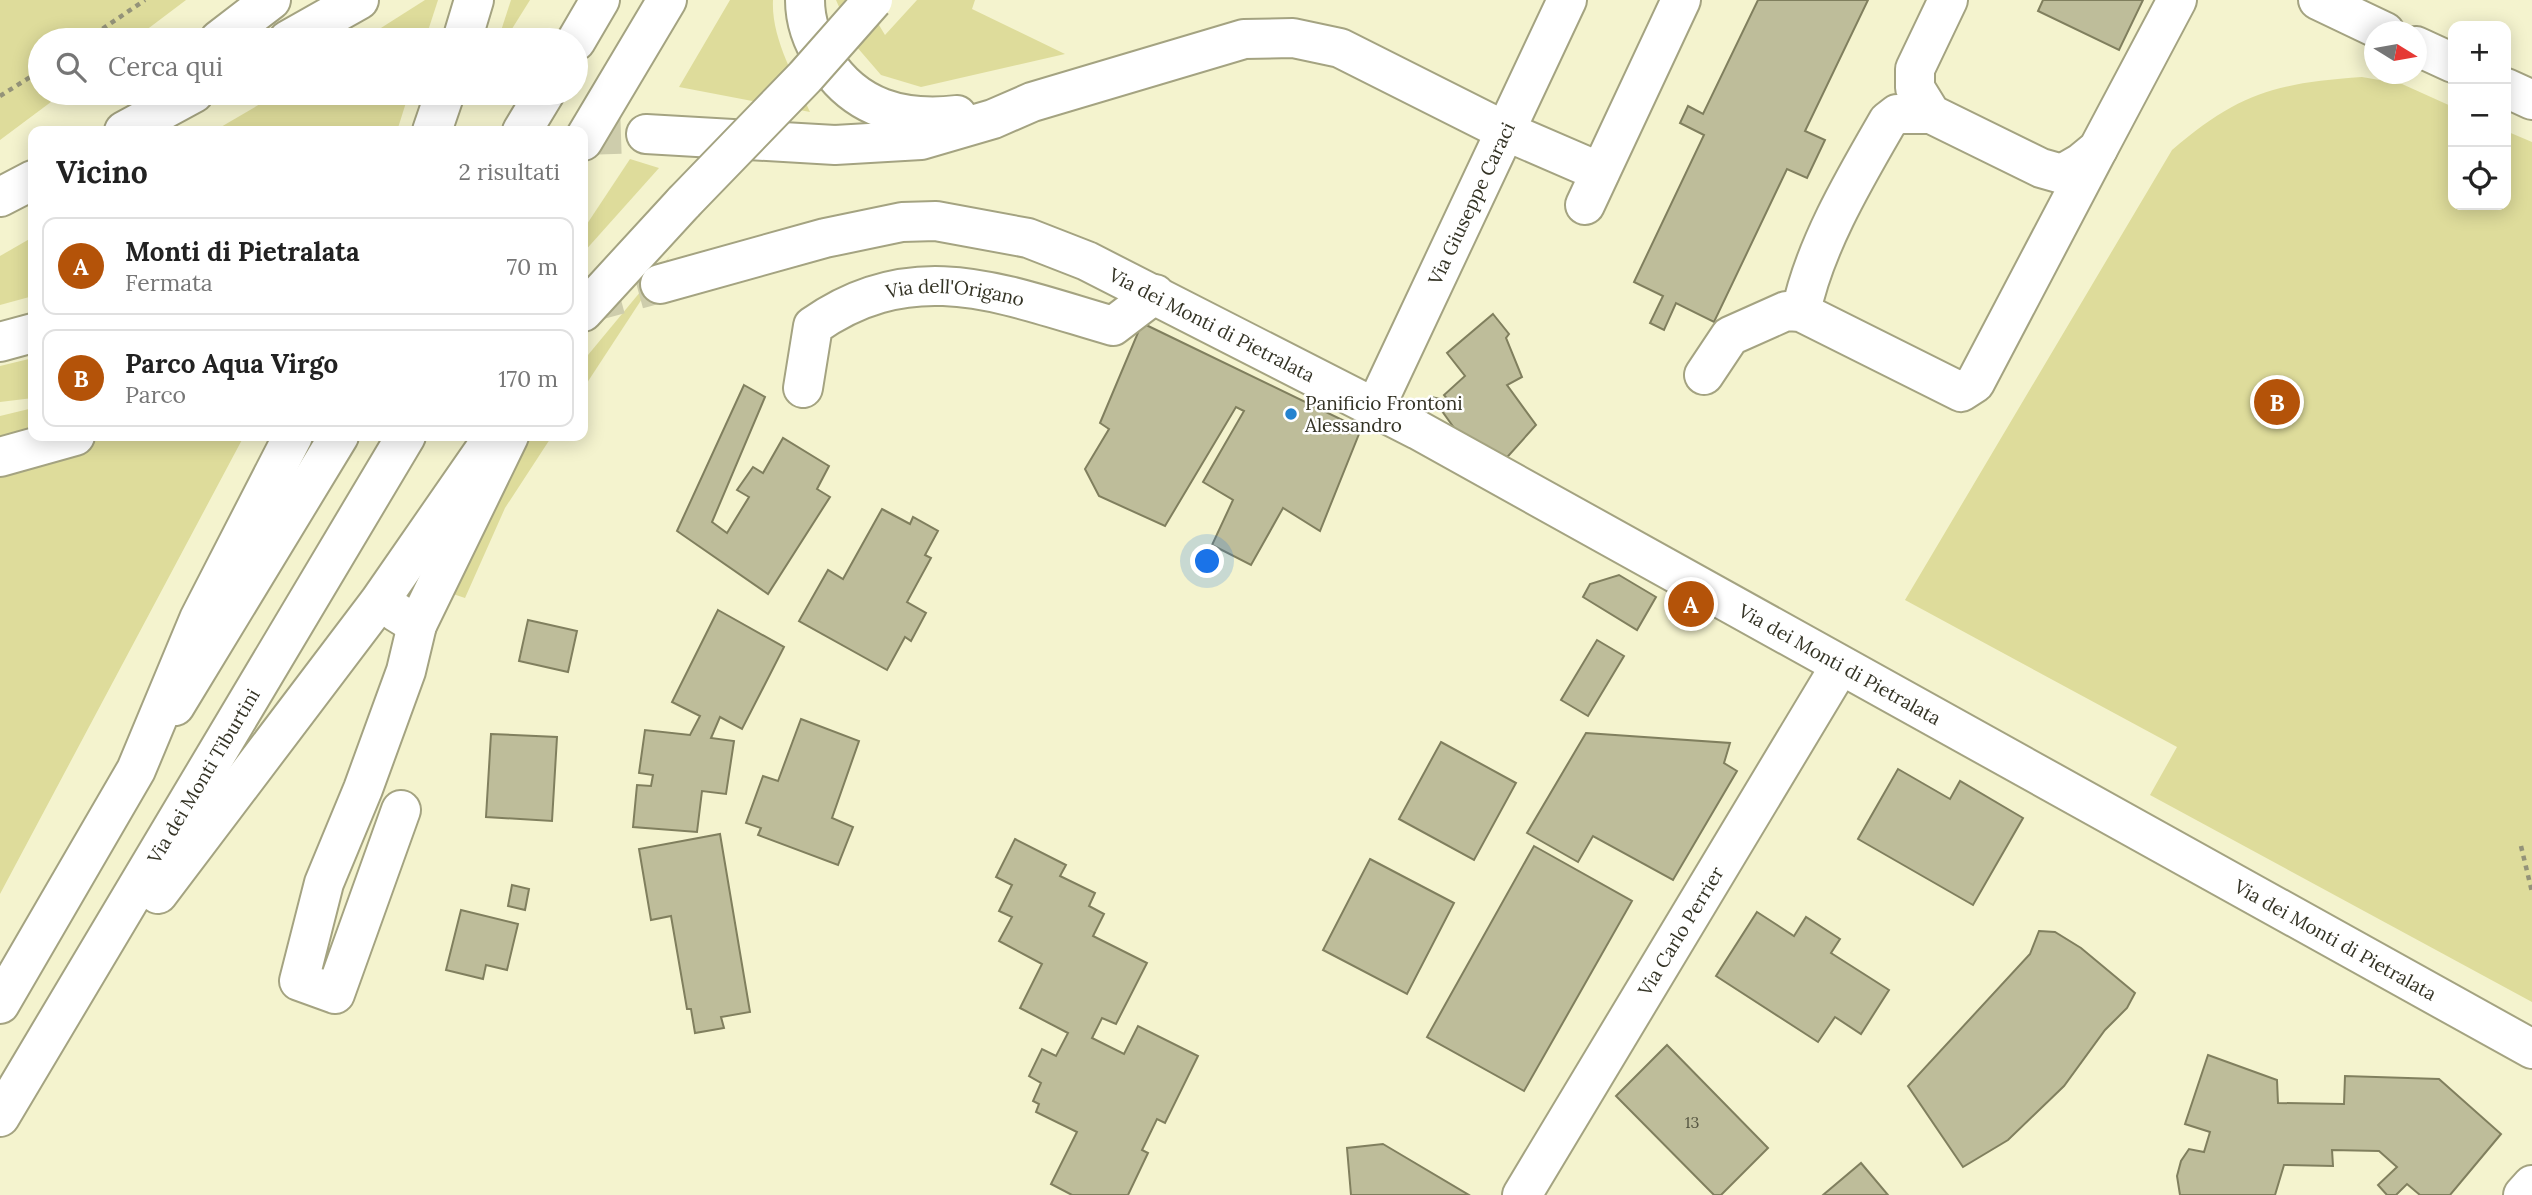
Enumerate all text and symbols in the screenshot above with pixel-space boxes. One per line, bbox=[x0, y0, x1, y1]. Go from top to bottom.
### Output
north arrow bbox=[2364, 21, 2427, 84]
map controls bbox=[2448, 21, 2511, 210]
button: + bbox=[2448, 21, 2511, 84]
search box bbox=[28, 28, 588, 105]
icon: search bbox=[52, 48, 90, 86]
text: Cerca qui bbox=[108, 50, 223, 83]
button: − bbox=[2448, 84, 2511, 147]
street label: Via Giuseppe Caraci bbox=[1422, 118, 1520, 290]
button: locate bbox=[2448, 147, 2511, 210]
text: Vicino bbox=[56, 153, 148, 191]
text: 2 risultati bbox=[459, 157, 560, 186]
text: Monti di Pietralata bbox=[125, 235, 360, 268]
text: A bbox=[73, 252, 89, 281]
text: 70 m bbox=[507, 252, 558, 281]
street label: Via dei Monti di Pietralata bbox=[1104, 262, 1319, 387]
text: Fermata bbox=[125, 268, 213, 297]
street label: Via dell'Origano bbox=[883, 274, 1027, 311]
text: Parco Aqua Virgo bbox=[125, 347, 338, 380]
text: B bbox=[73, 364, 89, 393]
text: 170 m bbox=[498, 364, 558, 393]
pin: B bbox=[2254, 376, 2300, 428]
text: Parco bbox=[125, 380, 186, 409]
place label: Panificio Frontoni Alessandro bbox=[1304, 391, 1463, 437]
marker: Panificio Frontoni Alessandro bbox=[1283, 406, 1299, 422]
your location bbox=[1190, 544, 1224, 578]
pin: A bbox=[1668, 578, 1714, 630]
street label: Via dei Monti di Pietralata bbox=[1733, 598, 1945, 730]
street label: Via dei Monti Tiburtini bbox=[141, 684, 265, 869]
street label: Via Carlo Perrier bbox=[1632, 861, 1729, 1001]
street label: Via dei Monti di Pietralata bbox=[2229, 873, 2441, 1006]
house number: 13 bbox=[1685, 1112, 1699, 1132]

